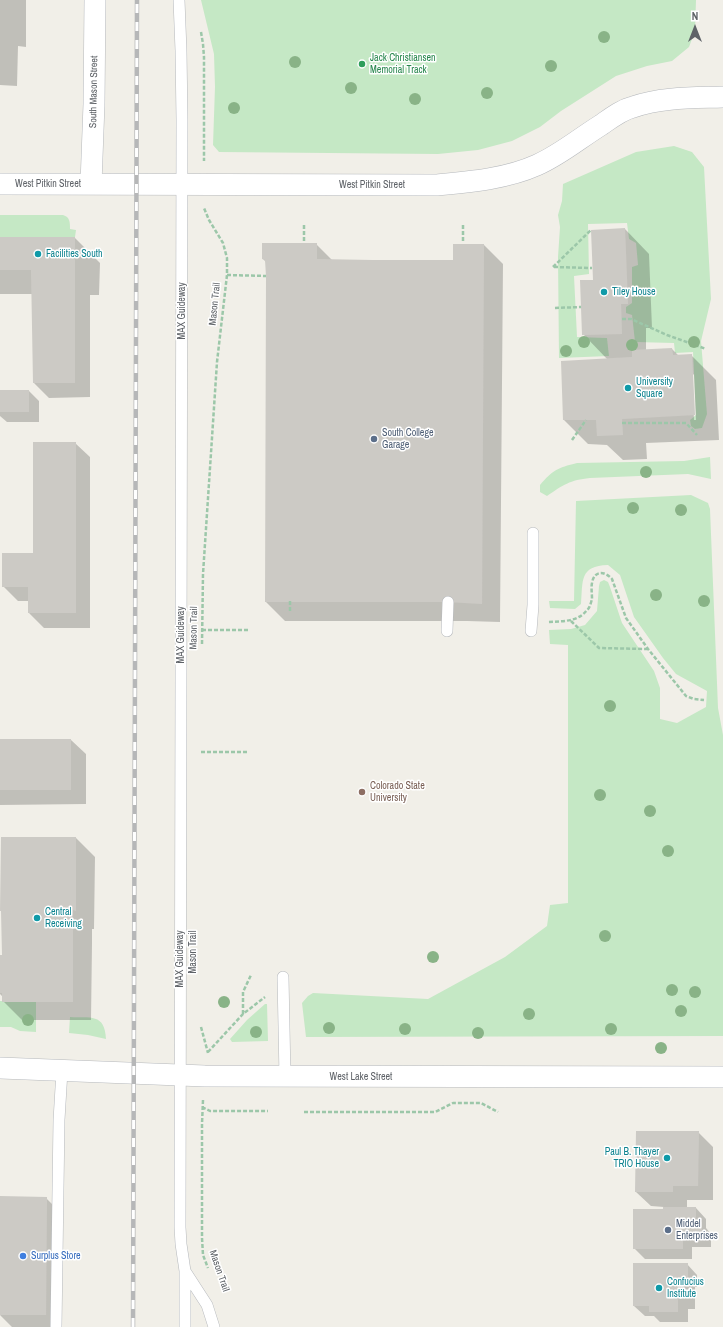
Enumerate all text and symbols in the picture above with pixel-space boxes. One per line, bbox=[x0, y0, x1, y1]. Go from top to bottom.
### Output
north arrow bbox=[675, 8, 715, 48]
text: N bbox=[692, 9, 698, 23]
place label: Jack Christiansen Memorial Track bbox=[370, 52, 436, 76]
street label: South Mason Street bbox=[87, 56, 101, 128]
marker: Jack Christiansen Memorial Track bbox=[357, 59, 367, 69]
street label: West Pitkin Street bbox=[15, 178, 81, 190]
street label: West Pitkin Street bbox=[339, 179, 405, 191]
place label: Facilities South bbox=[46, 248, 103, 260]
marker: Facilities South bbox=[33, 249, 43, 259]
street label: Mason Trail bbox=[207, 282, 223, 326]
street label: MAX Guideway bbox=[176, 283, 188, 339]
place label: Tiley House bbox=[612, 286, 656, 298]
marker: Tiley House bbox=[599, 287, 609, 297]
place label: University Square bbox=[636, 376, 673, 400]
marker: University Square bbox=[623, 383, 633, 393]
place label: South College Garage bbox=[382, 427, 434, 450]
marker: South College Garage bbox=[369, 434, 379, 444]
street label: Mason Trail bbox=[188, 606, 200, 650]
street label: MAX Guideway bbox=[175, 607, 187, 663]
place label: Colorado State University bbox=[370, 780, 425, 804]
marker: Colorado State University bbox=[357, 787, 367, 797]
place label: Central Receiving bbox=[45, 906, 82, 930]
marker: Central Receiving bbox=[32, 913, 42, 923]
street label: MAX Guideway bbox=[174, 931, 186, 987]
street label: Mason Trail bbox=[187, 931, 199, 973]
street label: West Lake Street bbox=[330, 1071, 392, 1083]
place label: Paul B. Thayer TRIO House bbox=[605, 1146, 659, 1170]
marker: Paul B. Thayer TRIO House bbox=[662, 1153, 672, 1163]
place label: Middel Enterprises bbox=[676, 1218, 718, 1242]
marker: Middel Enterprises bbox=[663, 1225, 673, 1235]
street label: Mason Trail bbox=[206, 1249, 232, 1293]
place label: Surplus Store bbox=[31, 1250, 81, 1262]
marker: Surplus Store bbox=[18, 1251, 28, 1261]
place label: Confucius Institute bbox=[667, 1276, 704, 1300]
marker: Confucius Institute bbox=[654, 1283, 664, 1293]

